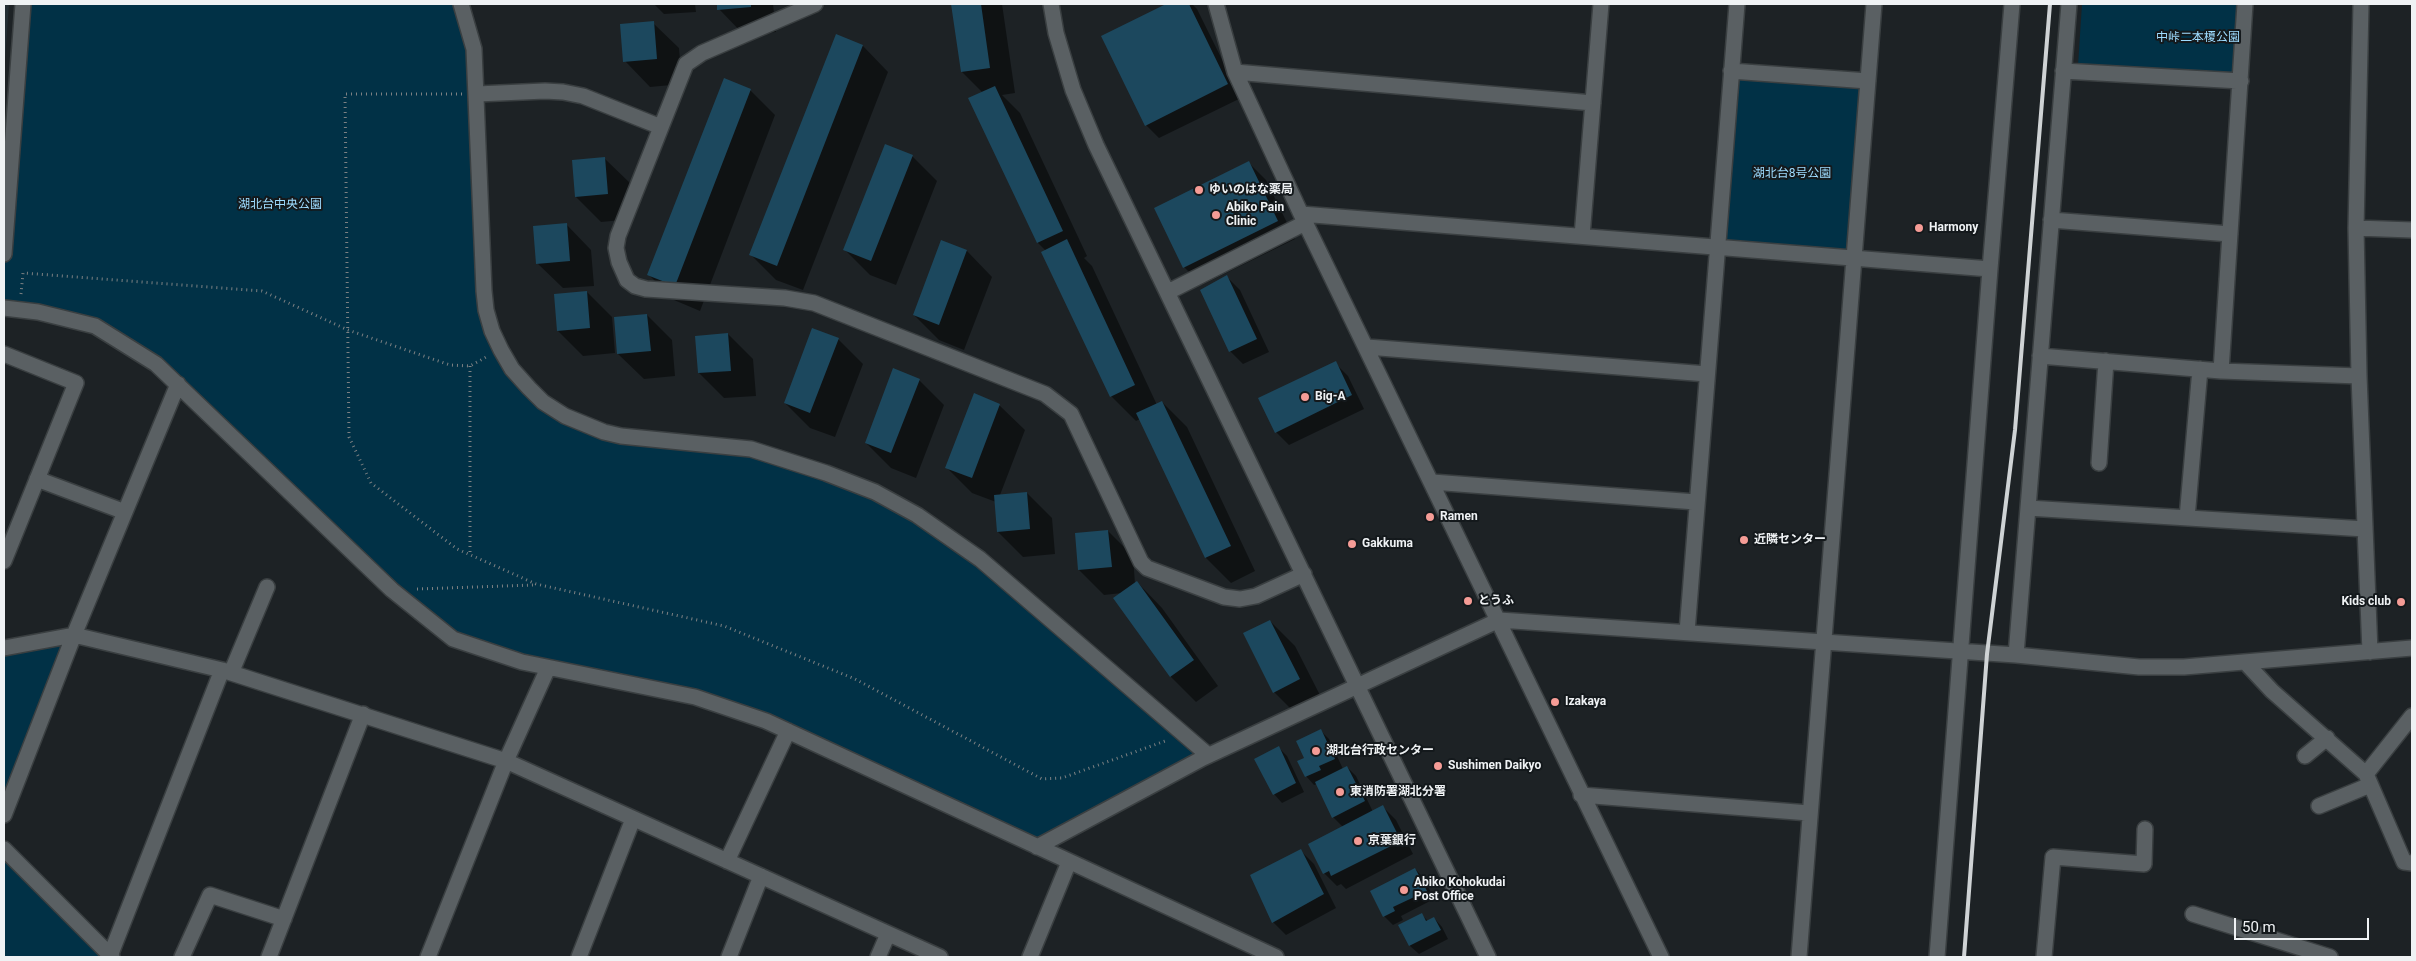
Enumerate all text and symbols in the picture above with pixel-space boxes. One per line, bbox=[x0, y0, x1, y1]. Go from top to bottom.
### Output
park label: 中峠二本榎公園 bbox=[2156, 31, 2240, 45]
park label: 湖北台8号公園 bbox=[1753, 167, 1831, 181]
place label: ゆいのはな薬局 bbox=[1209, 183, 1293, 197]
marker: ゆいのはな薬局 bbox=[1193, 184, 1205, 196]
park label: 湖北台中央公園 bbox=[238, 198, 322, 212]
place label: Abiko Pain Clinic bbox=[1226, 201, 1284, 229]
marker: Abiko Pain Clinic bbox=[1210, 209, 1222, 221]
place label: Harmony bbox=[1929, 221, 1978, 235]
marker: Harmony bbox=[1913, 222, 1925, 234]
place label: Big-A bbox=[1315, 390, 1345, 404]
marker: Big-A bbox=[1299, 391, 1311, 403]
place label: Ramen bbox=[1440, 510, 1478, 524]
marker: Ramen bbox=[1424, 511, 1436, 523]
place label: 近隣センター bbox=[1754, 533, 1826, 547]
marker: 近隣センター bbox=[1738, 534, 1750, 546]
place label: Gakkuma bbox=[1362, 537, 1413, 551]
marker: Gakkuma bbox=[1346, 538, 1358, 550]
place label: とうふ bbox=[1478, 594, 1514, 608]
marker: とうふ bbox=[1462, 595, 1474, 607]
place label: Kids club bbox=[2341, 595, 2391, 609]
marker: Kids club bbox=[2395, 596, 2407, 608]
place label: Izakaya bbox=[1565, 695, 1606, 709]
marker: Izakaya bbox=[1549, 696, 1561, 708]
place label: 湖北台行政センター bbox=[1326, 744, 1434, 758]
marker: 湖北台行政センター bbox=[1310, 745, 1322, 757]
place label: Sushimen Daikyo bbox=[1448, 759, 1541, 773]
marker: Sushimen Daikyo bbox=[1432, 760, 1444, 772]
place label: 東消防署湖北分署 bbox=[1350, 785, 1446, 799]
marker: 東消防署湖北分署 bbox=[1334, 786, 1346, 798]
place label: 京葉銀行 bbox=[1368, 834, 1416, 848]
marker: 京葉銀行 bbox=[1352, 835, 1364, 847]
place label: Abiko Kohokudai Post Office bbox=[1414, 876, 1505, 904]
marker: Abiko Kohokudai Post Office bbox=[1398, 884, 1410, 896]
scale bar bbox=[2236, 908, 2371, 940]
text: 50 m bbox=[2242, 918, 2276, 936]

